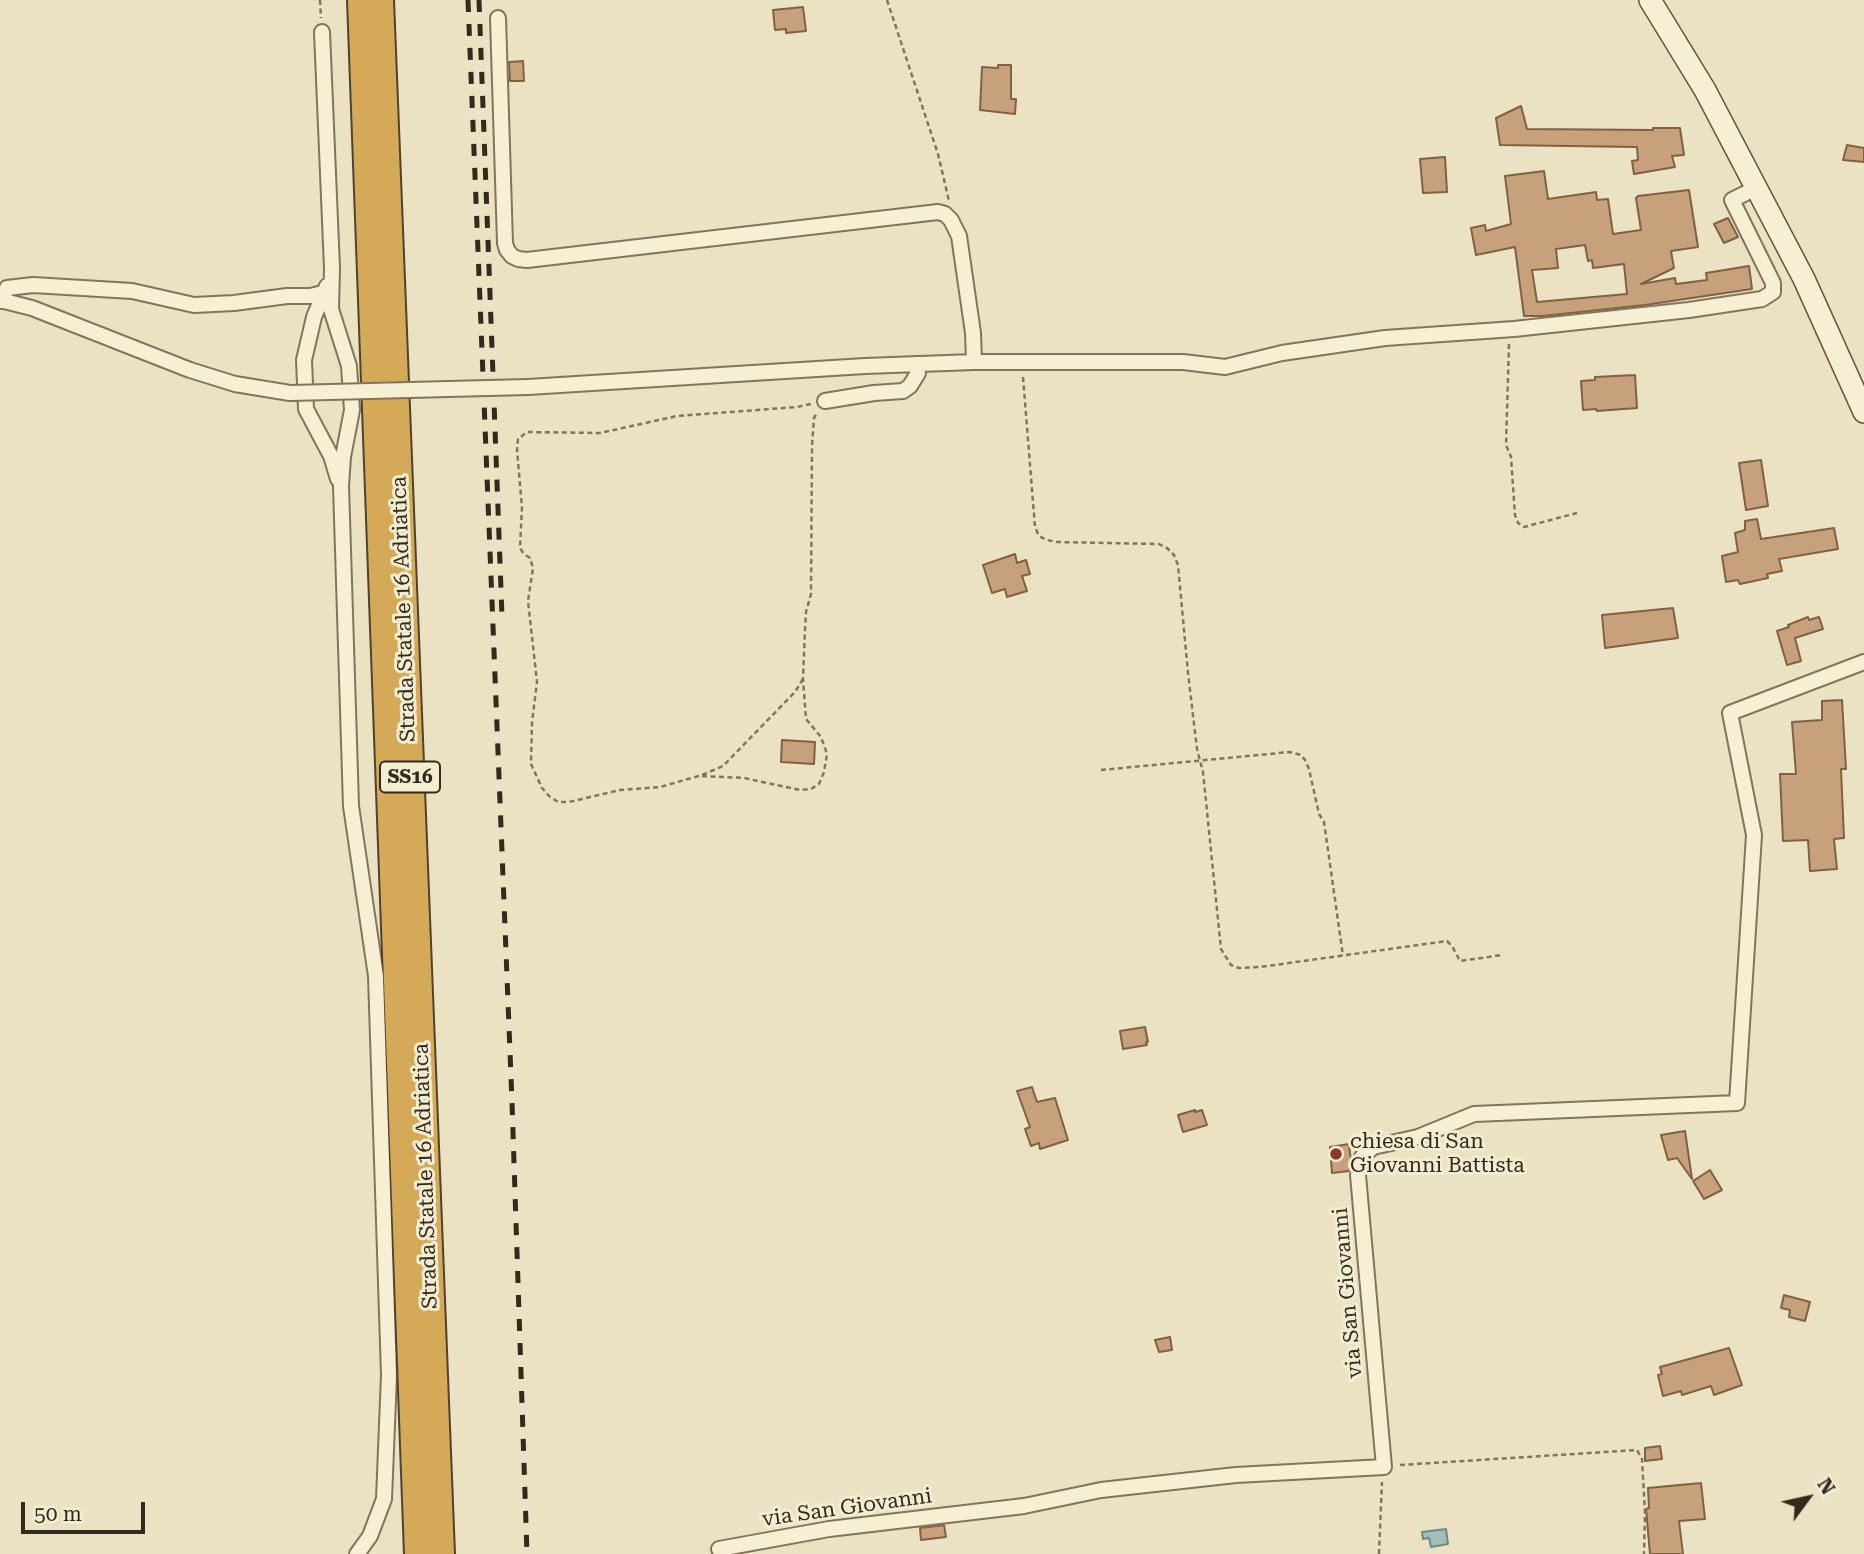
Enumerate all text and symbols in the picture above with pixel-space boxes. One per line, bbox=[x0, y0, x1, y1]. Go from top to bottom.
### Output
street label: Strada Statale 16 Adriatica bbox=[387, 476, 421, 742]
road number: SS16 bbox=[380, 762, 440, 792]
street label: Strada Statale 16 Adriatica bbox=[409, 1043, 443, 1309]
place label: chiesa di San Giovanni Battista bbox=[1350, 1129, 1525, 1179]
marker: chiesa di San Giovanni Battista bbox=[1328, 1146, 1344, 1162]
street label: via San Giovanni bbox=[1328, 1207, 1368, 1379]
north arrow bbox=[1773, 1463, 1843, 1533]
text: N bbox=[1812, 1474, 1840, 1499]
street label: via San Giovanni bbox=[760, 1484, 934, 1532]
scale bar bbox=[24, 1488, 149, 1532]
text: 50 m bbox=[34, 1502, 82, 1526]

